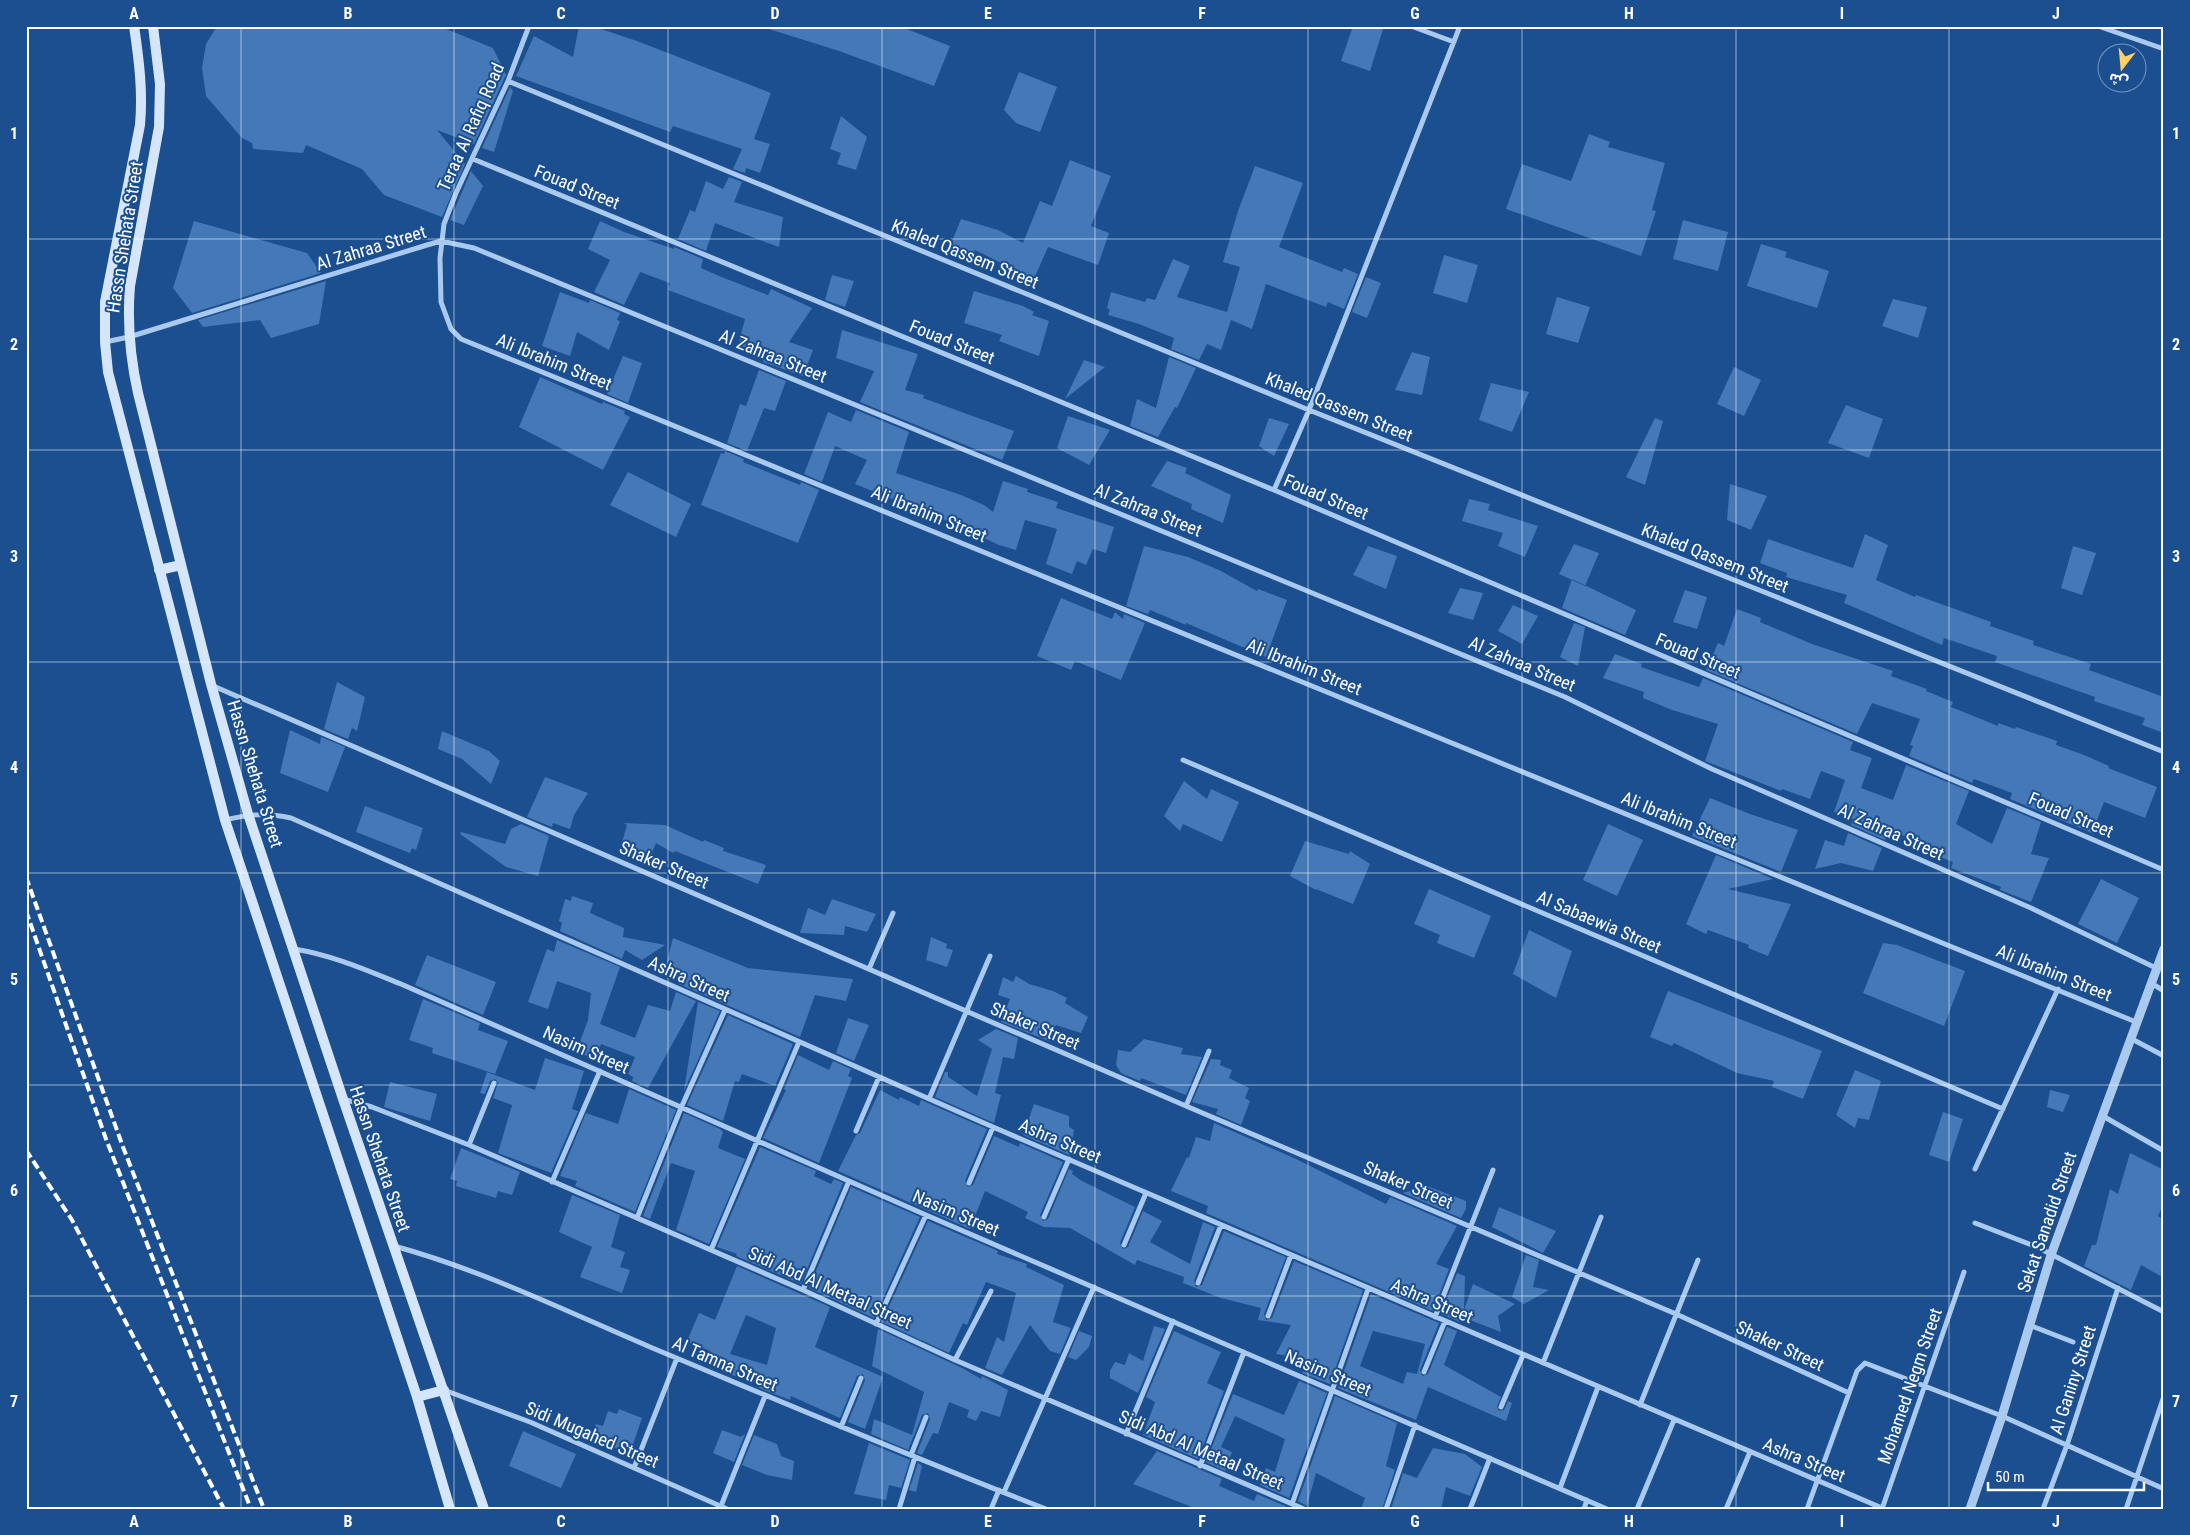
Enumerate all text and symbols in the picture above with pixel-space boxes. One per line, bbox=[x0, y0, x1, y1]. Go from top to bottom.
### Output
text: A bbox=[129, 4, 139, 23]
text: B bbox=[344, 4, 353, 23]
text: C bbox=[556, 4, 566, 23]
text: D bbox=[770, 4, 780, 23]
text: E bbox=[984, 4, 992, 23]
text: F bbox=[1198, 4, 1206, 23]
text: G bbox=[1410, 4, 1420, 23]
text: H bbox=[1624, 4, 1634, 23]
text: I bbox=[1840, 4, 1844, 23]
text: J bbox=[2052, 4, 2060, 23]
north arrow bbox=[2098, 42, 2148, 92]
street label: Teraa Al Rafiq Road bbox=[433, 59, 508, 194]
text: ش bbox=[2107, 70, 2130, 91]
text: 1 bbox=[10, 124, 18, 143]
text: 1 bbox=[2172, 124, 2180, 143]
street label: Hassn Shehata Street bbox=[102, 160, 147, 314]
street label: Fouad Street bbox=[531, 160, 623, 213]
street label: Khaled Qassem Street bbox=[889, 214, 1042, 293]
street label: Al Zahraa Street bbox=[313, 221, 428, 274]
street label: Fouad Street bbox=[906, 315, 998, 368]
street label: Al Zahraa Street bbox=[716, 324, 830, 387]
street label: Ali Ibrahim Street bbox=[493, 329, 615, 394]
text: 2 bbox=[10, 335, 18, 354]
text: 2 bbox=[2172, 335, 2180, 354]
street label: Khaled Qassem Street bbox=[1263, 367, 1416, 446]
street label: Fouad Street bbox=[1281, 469, 1372, 524]
street label: Al Zahraa Street bbox=[1091, 478, 1205, 541]
street label: Ali Ibrahim Street bbox=[868, 481, 990, 546]
street label: Khaled Qassem Street bbox=[1639, 518, 1792, 597]
text: 3 bbox=[10, 547, 18, 566]
text: 3 bbox=[2172, 547, 2180, 566]
street label: Fouad Street bbox=[1653, 628, 1744, 683]
street label: Al Zahraa Street bbox=[1466, 632, 1579, 695]
street label: Ali Ibrahim Street bbox=[1243, 634, 1365, 699]
street label: Hassn Shehata Street bbox=[223, 698, 288, 850]
text: 4 bbox=[10, 758, 18, 777]
text: 4 bbox=[2172, 758, 2180, 777]
street label: Ali Ibrahim Street bbox=[1618, 787, 1740, 852]
street label: Fouad Street bbox=[2026, 787, 2117, 842]
street label: Al Zahraa Street bbox=[1835, 799, 1948, 864]
street label: Shaker Street bbox=[616, 836, 712, 893]
street label: Al Sabaewia Street bbox=[1534, 886, 1665, 957]
street label: Ali Ibrahim Street bbox=[1993, 940, 2115, 1005]
street label: Ashra Street bbox=[645, 951, 733, 1006]
text: 5 bbox=[10, 970, 18, 989]
text: 5 bbox=[2172, 970, 2180, 989]
street label: Shaker Street bbox=[987, 997, 1083, 1054]
street label: Nasim Street bbox=[540, 1021, 632, 1078]
street label: Hassn Shehata Street bbox=[346, 1083, 415, 1235]
street label: Ashra Street bbox=[1016, 1114, 1105, 1167]
street label: Sekat Sanadid Street bbox=[2013, 1149, 2080, 1295]
street label: Shaker Street bbox=[1360, 1156, 1456, 1213]
text: 6 bbox=[10, 1181, 18, 1200]
text: 6 bbox=[2172, 1181, 2180, 1200]
street label: Nasim Street bbox=[910, 1185, 1003, 1240]
street label: Sidi Abd Al Metaal Street bbox=[745, 1242, 915, 1333]
street label: Ashra Street bbox=[1388, 1274, 1477, 1327]
street label: Mohamed Negm Street bbox=[1873, 1305, 1946, 1466]
street label: Shaker Street bbox=[1733, 1316, 1828, 1375]
street label: Al Ganiny Street bbox=[2045, 1323, 2100, 1437]
street label: Al Tamna Street bbox=[669, 1332, 781, 1395]
street label: Nasim Street bbox=[1282, 1345, 1375, 1400]
text: 7 bbox=[10, 1392, 18, 1411]
text: 7 bbox=[2172, 1392, 2180, 1411]
street label: Sidi Mugahed Street bbox=[522, 1397, 662, 1472]
street label: Sidi Abd Al Metaal Street bbox=[1116, 1405, 1287, 1494]
street label: Ashra Street bbox=[1760, 1433, 1849, 1486]
scale bar bbox=[1988, 1460, 2144, 1492]
text: 50 m bbox=[1995, 1468, 2025, 1486]
text: A bbox=[129, 1512, 139, 1531]
text: B bbox=[344, 1512, 353, 1531]
text: C bbox=[556, 1512, 566, 1531]
text: D bbox=[770, 1512, 780, 1531]
text: E bbox=[984, 1512, 992, 1531]
text: F bbox=[1198, 1512, 1206, 1531]
text: G bbox=[1410, 1512, 1420, 1531]
text: H bbox=[1624, 1512, 1634, 1531]
text: I bbox=[1840, 1512, 1844, 1531]
text: J bbox=[2052, 1512, 2060, 1531]

